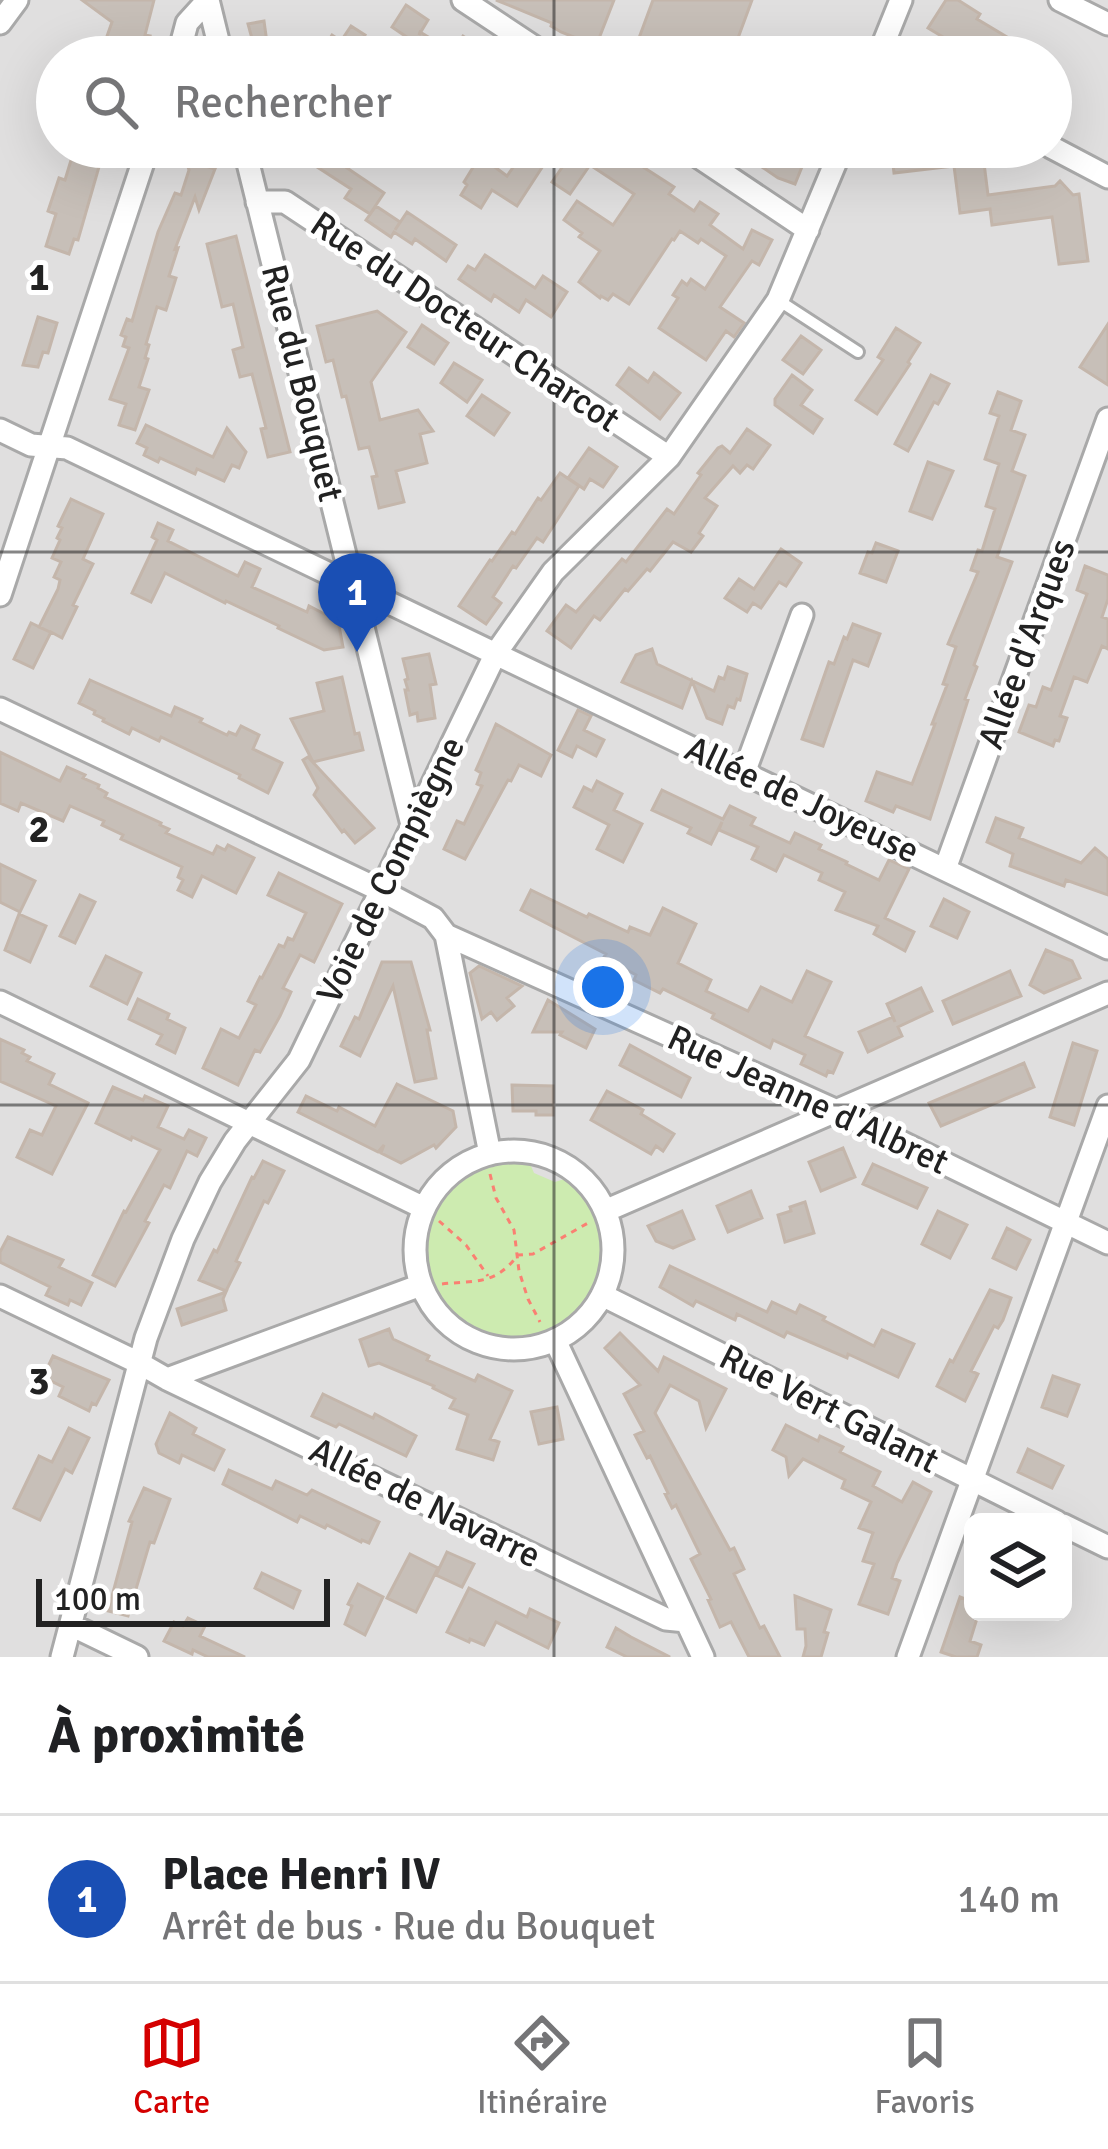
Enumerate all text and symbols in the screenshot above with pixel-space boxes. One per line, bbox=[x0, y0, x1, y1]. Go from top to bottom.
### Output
search box bbox=[36, 36, 1072, 168]
icon: search bbox=[78, 69, 144, 135]
text: Rechercher bbox=[174, 75, 392, 130]
street label: Rue du Docteur Charcot bbox=[302, 202, 628, 442]
text: 1 bbox=[28, 253, 50, 301]
street label: Rue du Bouquet bbox=[251, 260, 353, 506]
street label: Allée d'Arques bbox=[968, 533, 1086, 755]
pin: 1 bbox=[318, 553, 396, 652]
street label: Allée de Joyeuse bbox=[678, 726, 926, 874]
street label: Voie de Compiègne bbox=[307, 730, 475, 1010]
text: 2 bbox=[28, 805, 50, 853]
your location bbox=[573, 957, 633, 1017]
street label: Rue Jeanne d'Albret bbox=[660, 1015, 956, 1185]
street label: Rue Vert Galant bbox=[712, 1334, 946, 1484]
text: 3 bbox=[28, 1357, 50, 1405]
street label: Allée de Navarre bbox=[302, 1428, 548, 1578]
map controls bbox=[964, 1513, 1072, 1621]
button: layers bbox=[964, 1513, 1072, 1621]
scale bar bbox=[36, 1573, 330, 1626]
text: 100 m bbox=[54, 1579, 141, 1620]
text: À proximité bbox=[48, 1704, 305, 1767]
text: Place Henri IV bbox=[162, 1847, 440, 1902]
text: 1 bbox=[76, 1875, 98, 1923]
text: 140 m bbox=[957, 1875, 1060, 1923]
text: Arrêt de bus · Rue du Bouquet bbox=[162, 1902, 655, 1950]
tab: Carte bbox=[133, 2010, 210, 2123]
tab: Itinéraire bbox=[477, 2010, 608, 2123]
tab: Favoris bbox=[874, 2010, 975, 2123]

